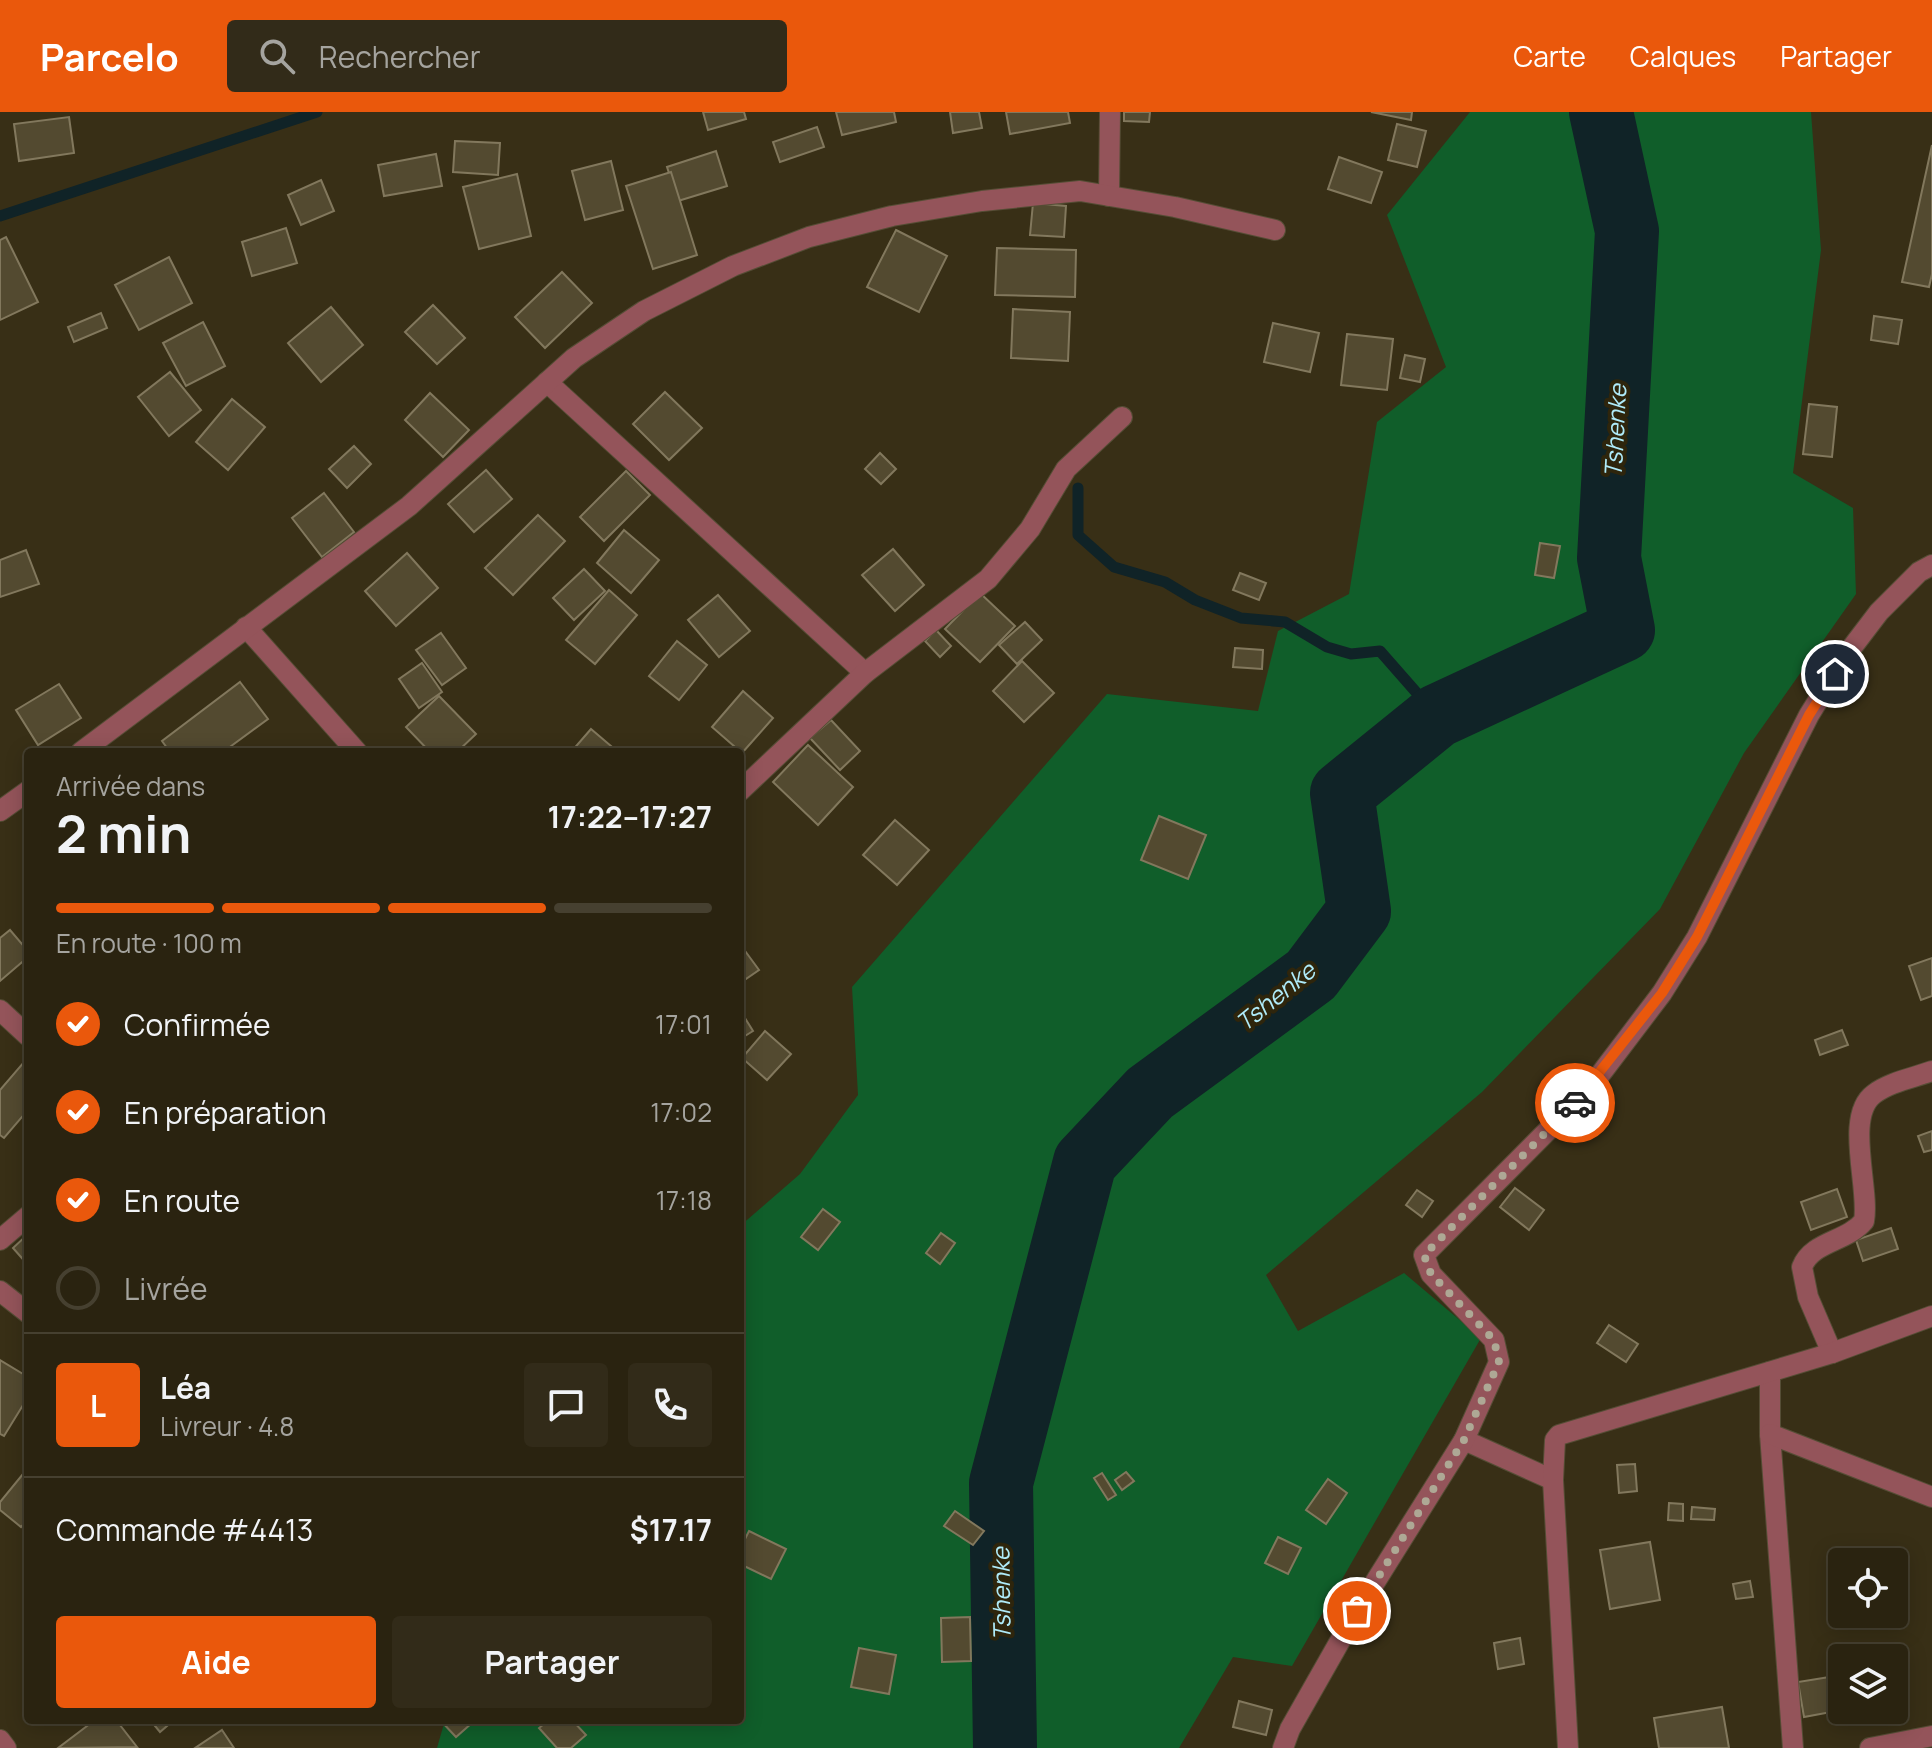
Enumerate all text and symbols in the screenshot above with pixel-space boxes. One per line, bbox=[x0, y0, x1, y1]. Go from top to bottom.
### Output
search box bbox=[227, 20, 787, 92]
text: Parcelo bbox=[40, 30, 179, 82]
icon: search bbox=[255, 34, 299, 78]
text: Rechercher bbox=[319, 36, 480, 77]
text: Carte bbox=[1513, 37, 1586, 75]
text: Calques bbox=[1630, 37, 1736, 75]
text: Partager bbox=[1780, 37, 1892, 75]
water label: Tshenke bbox=[1596, 381, 1634, 478]
pin bbox=[1801, 640, 1869, 708]
icon: home bbox=[1813, 652, 1857, 696]
text: Arrivée dans bbox=[56, 768, 205, 804]
text: 17:22–17:27 bbox=[548, 796, 712, 837]
text: 2 min bbox=[56, 798, 191, 869]
text: En route · 100 m bbox=[56, 925, 242, 961]
water label: Tshenke bbox=[1228, 952, 1323, 1038]
icon: check bbox=[56, 1002, 100, 1046]
text: Confirmée bbox=[124, 1004, 270, 1045]
text: 17:01 bbox=[655, 1006, 712, 1042]
courier bbox=[1535, 1063, 1615, 1143]
icon: car bbox=[1553, 1081, 1597, 1125]
icon: check bbox=[56, 1090, 100, 1134]
text: En préparation bbox=[124, 1092, 326, 1133]
text: 17:02 bbox=[650, 1094, 712, 1130]
icon: check bbox=[56, 1178, 100, 1222]
text: En route bbox=[124, 1180, 240, 1221]
text: 17:18 bbox=[656, 1182, 712, 1218]
text: Livrée bbox=[124, 1268, 207, 1309]
button: chat bbox=[524, 1363, 608, 1447]
button: phone bbox=[628, 1363, 712, 1447]
text: Léa bbox=[160, 1367, 211, 1408]
text: L bbox=[90, 1385, 106, 1426]
text: Livreur · 4.8 bbox=[160, 1408, 294, 1444]
text: Commande #4413 bbox=[56, 1509, 313, 1550]
text: $17.17 bbox=[630, 1509, 712, 1550]
water label: Tshenke bbox=[983, 1545, 1018, 1641]
map controls bbox=[1828, 1548, 1908, 1724]
button: locate bbox=[1828, 1548, 1908, 1628]
pin bbox=[1323, 1577, 1391, 1645]
icon: bag bbox=[1335, 1589, 1379, 1633]
button: Aide bbox=[56, 1616, 376, 1708]
button: Partager bbox=[392, 1616, 712, 1708]
button: layers bbox=[1828, 1644, 1908, 1724]

